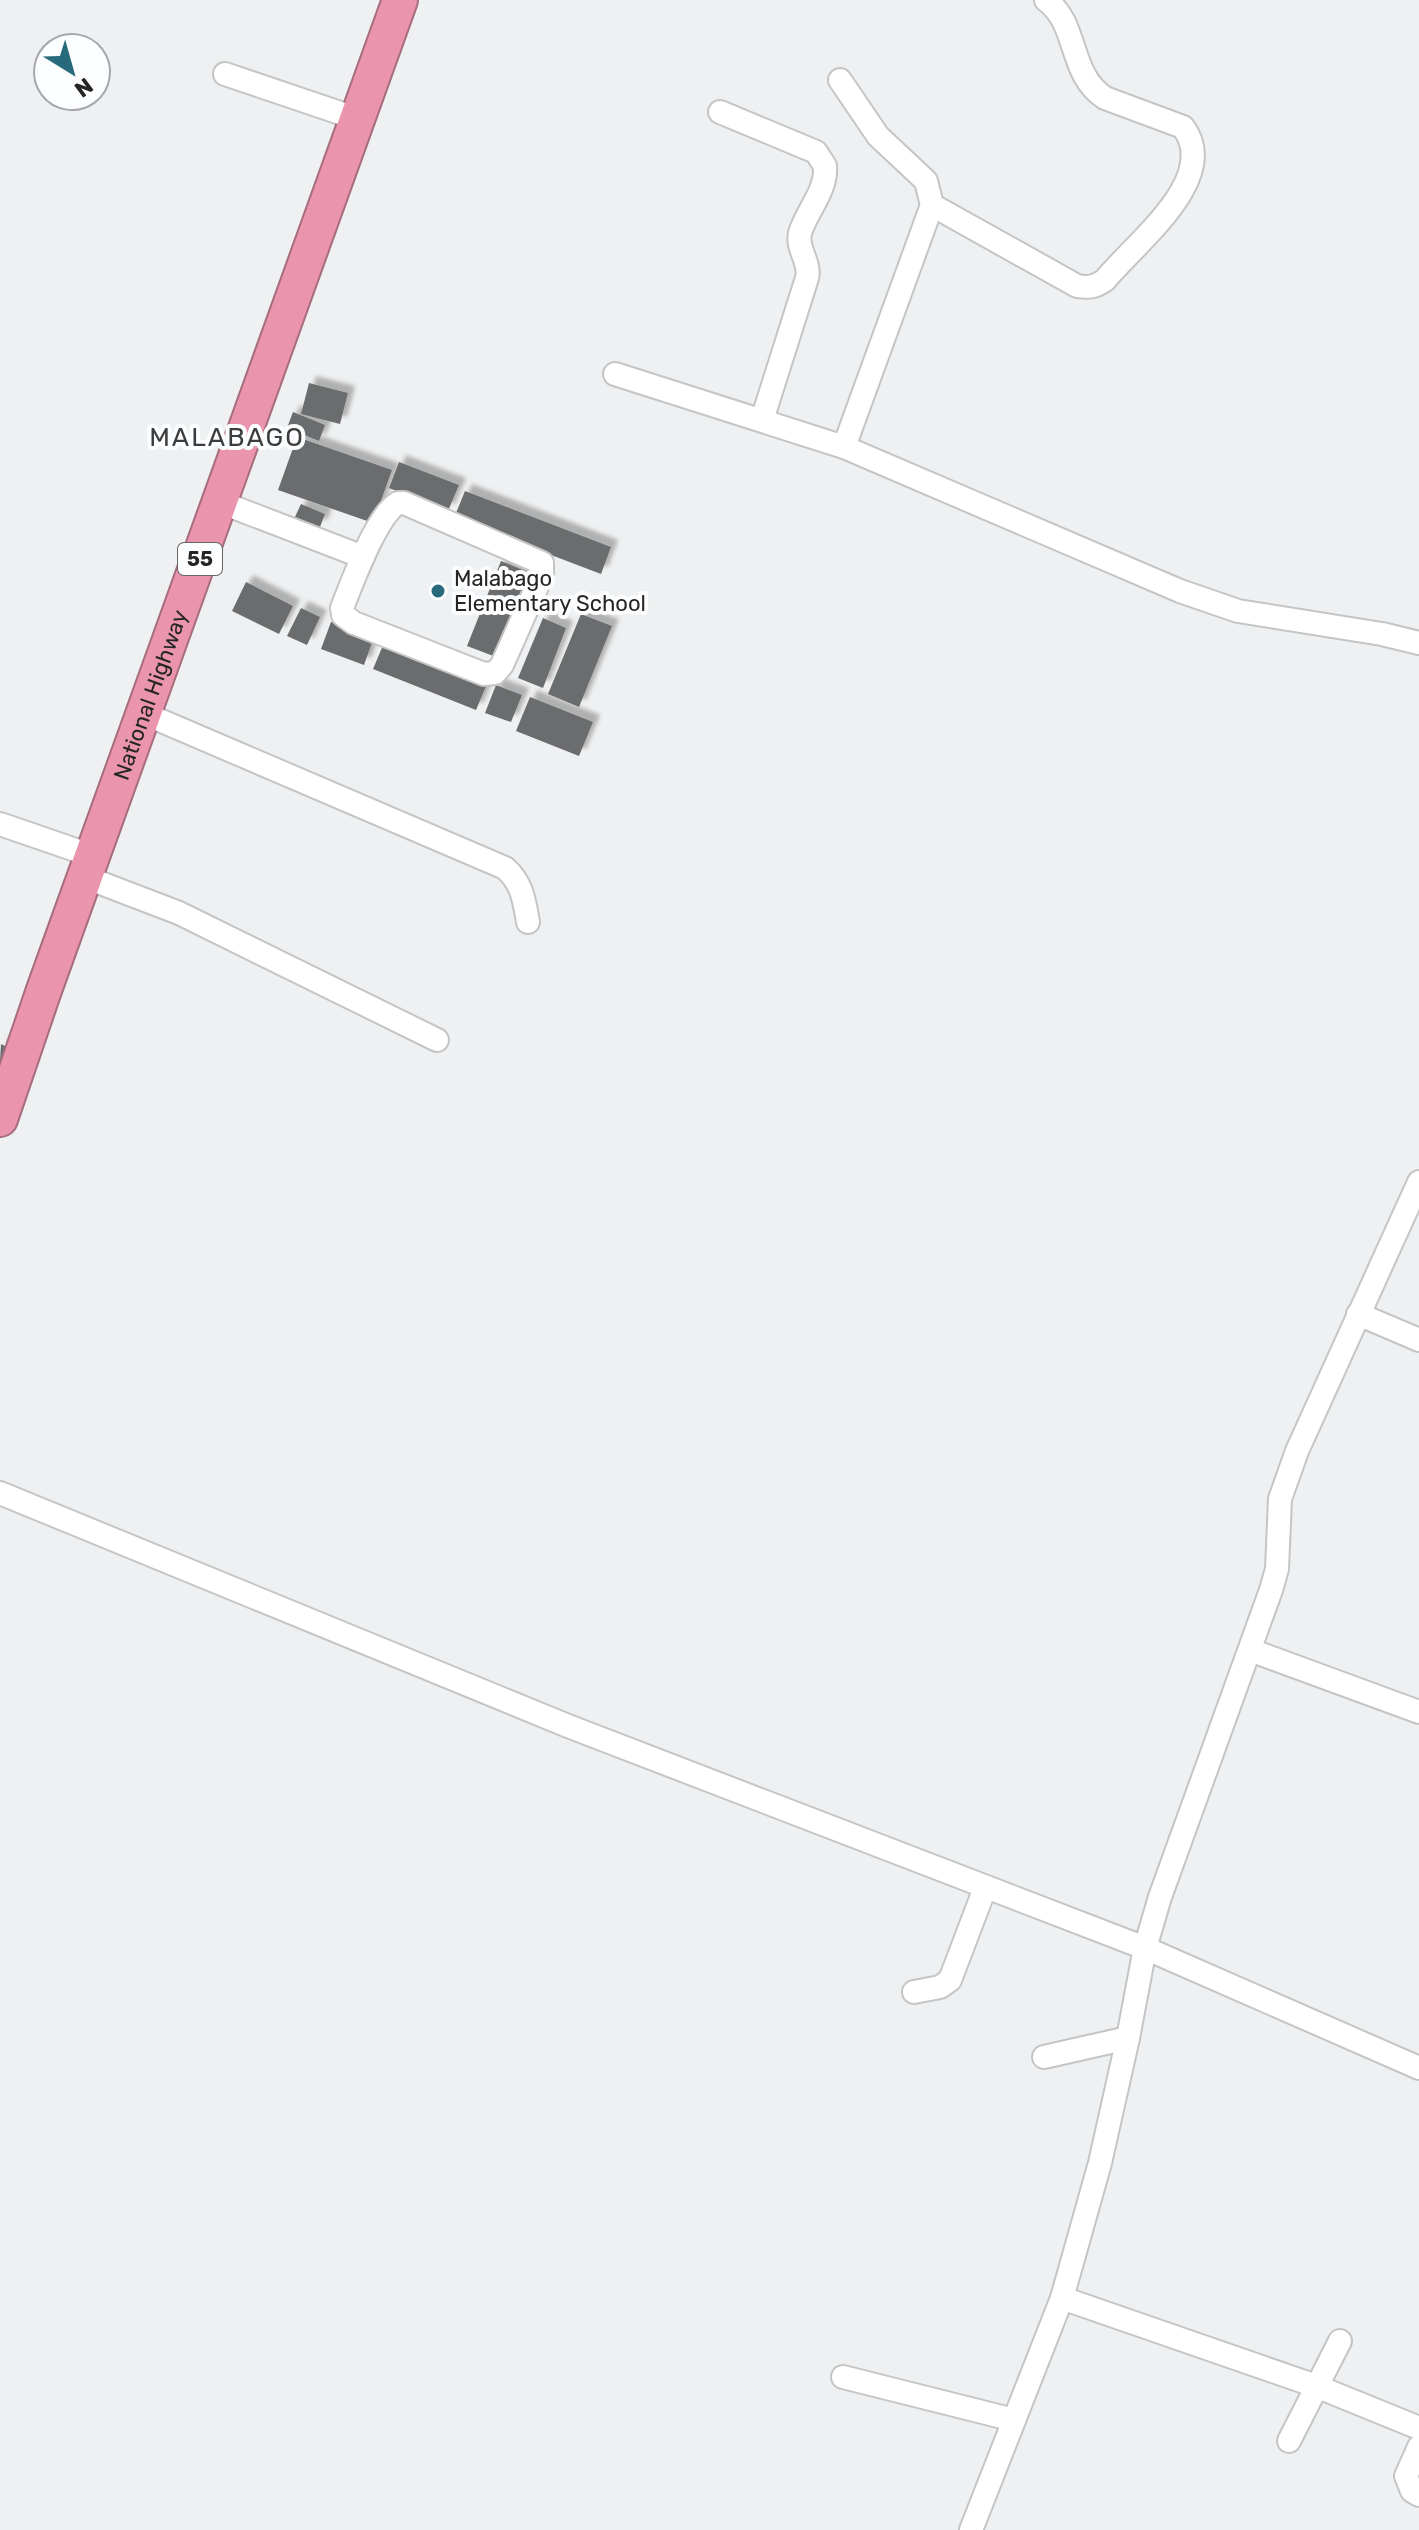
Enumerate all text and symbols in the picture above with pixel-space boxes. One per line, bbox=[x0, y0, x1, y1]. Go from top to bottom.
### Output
north arrow bbox=[32, 32, 112, 112]
text: N bbox=[69, 72, 98, 103]
district label: MALABAGO bbox=[149, 422, 305, 453]
road number: 55 bbox=[178, 543, 222, 575]
place label: Malabago Elementary School bbox=[454, 565, 646, 617]
marker: Malabago Elementary School bbox=[429, 582, 447, 600]
street label: National Highway bbox=[107, 606, 193, 784]

